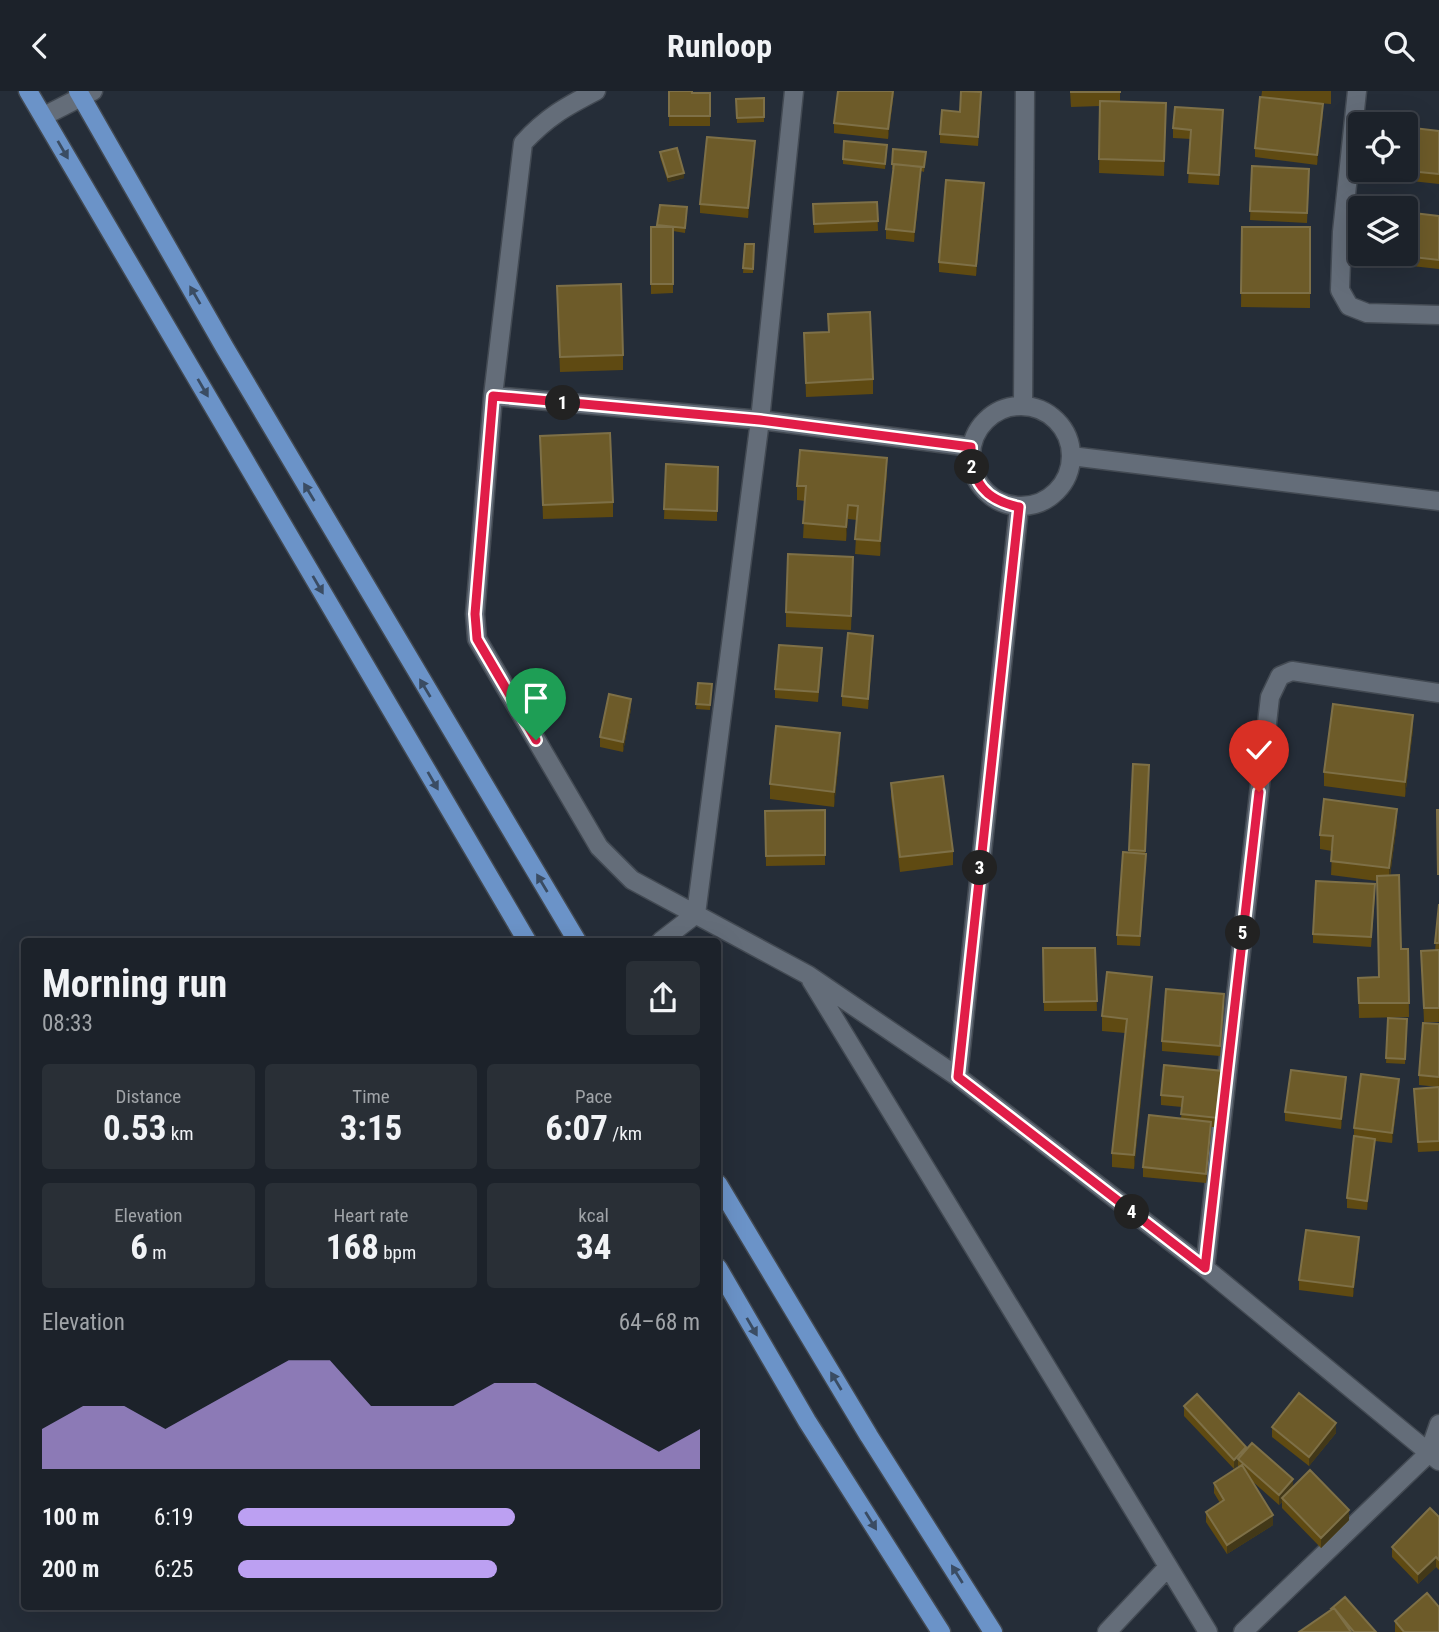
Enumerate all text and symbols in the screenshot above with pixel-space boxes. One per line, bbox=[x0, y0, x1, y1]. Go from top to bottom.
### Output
icon: back bbox=[21, 27, 59, 65]
text: Runloop bbox=[667, 27, 772, 65]
icon: search bbox=[1380, 27, 1418, 65]
map controls bbox=[1348, 112, 1418, 266]
button: locate bbox=[1348, 112, 1418, 182]
one-way arrow bbox=[57, 140, 69, 159]
button: layers bbox=[1348, 196, 1418, 266]
one-way arrow bbox=[189, 286, 201, 305]
one-way arrow bbox=[197, 379, 209, 398]
pin: 1 bbox=[546, 385, 580, 421]
text: 1 bbox=[558, 391, 567, 414]
pin: 2 bbox=[954, 449, 990, 485]
text: 2 bbox=[967, 455, 976, 478]
one-way arrow bbox=[303, 482, 316, 501]
one-way arrow bbox=[312, 575, 324, 594]
pin bbox=[506, 668, 566, 740]
one-way arrow bbox=[419, 678, 431, 697]
icon: arrive bbox=[517, 679, 555, 717]
pin bbox=[1229, 720, 1289, 792]
icon: check bbox=[1240, 731, 1278, 769]
one-way arrow bbox=[427, 771, 439, 791]
pin: 3 bbox=[962, 851, 998, 885]
text: 3 bbox=[975, 856, 984, 879]
one-way arrow bbox=[536, 873, 548, 892]
pin: 5 bbox=[1226, 915, 1260, 951]
text: 5 bbox=[1238, 921, 1247, 944]
button: share bbox=[626, 961, 700, 1035]
text: Morning run bbox=[42, 962, 227, 1006]
text: 08:33 bbox=[42, 1010, 93, 1037]
text: Distance bbox=[116, 1085, 181, 1108]
text: Time bbox=[352, 1085, 390, 1108]
text: Pace bbox=[575, 1085, 612, 1108]
text: 0.53 bbox=[103, 1108, 166, 1149]
text: 3:15 bbox=[340, 1108, 402, 1149]
text: 6:07 bbox=[545, 1108, 608, 1149]
text: km bbox=[166, 1122, 194, 1145]
text: /km bbox=[608, 1122, 642, 1145]
pin: 4 bbox=[1114, 1195, 1150, 1229]
text: 4 bbox=[1127, 1200, 1136, 1223]
text: Elevation bbox=[114, 1204, 183, 1227]
text: Heart rate bbox=[333, 1204, 409, 1227]
text: kcal bbox=[578, 1204, 609, 1227]
text: 6 bbox=[130, 1227, 148, 1268]
text: 168 bbox=[326, 1227, 379, 1268]
text: 34 bbox=[576, 1227, 611, 1268]
text: m bbox=[148, 1241, 167, 1264]
text: bpm bbox=[379, 1241, 416, 1264]
text: Elevation bbox=[42, 1309, 125, 1336]
text: 64–68 m bbox=[619, 1309, 700, 1336]
one-way arrow bbox=[746, 1318, 758, 1337]
one-way arrow bbox=[830, 1372, 843, 1391]
text: 100 m bbox=[42, 1504, 99, 1531]
text: 6:19 bbox=[154, 1504, 193, 1531]
one-way arrow bbox=[864, 1512, 877, 1531]
text: 200 m bbox=[42, 1556, 99, 1583]
text: 6:25 bbox=[154, 1556, 193, 1583]
one-way arrow bbox=[950, 1565, 963, 1584]

